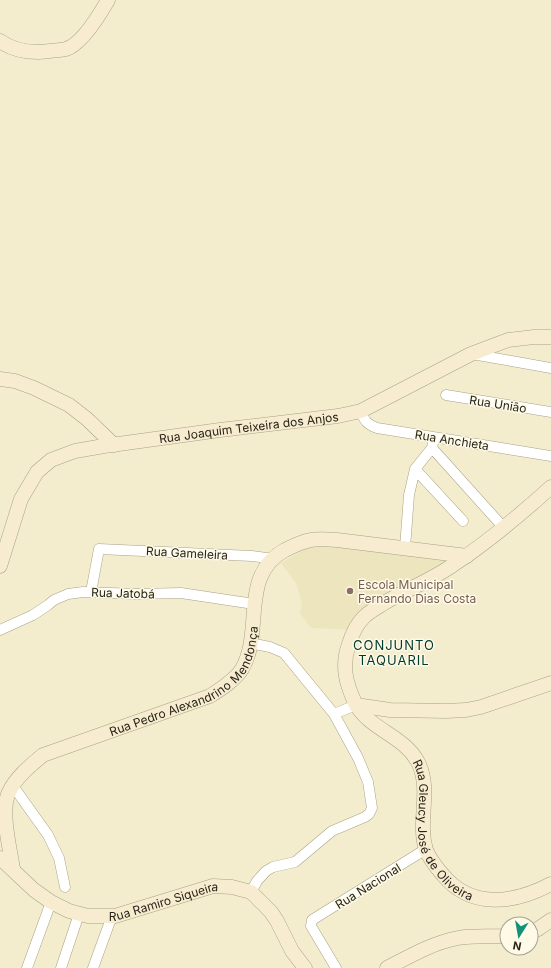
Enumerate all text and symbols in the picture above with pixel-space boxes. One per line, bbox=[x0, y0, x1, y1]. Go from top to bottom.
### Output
street label: Rua União bbox=[468, 392, 528, 416]
street label: Rua Joaquim Teixeira dos Anjos bbox=[158, 409, 339, 446]
street label: Rua Anchieta bbox=[414, 427, 490, 453]
street label: Rua Gameleira bbox=[146, 543, 228, 563]
place label: Escola Municipal Fernando Dias Costa bbox=[358, 577, 476, 606]
street label: Rua Jatobá bbox=[91, 584, 155, 602]
marker: Escola Municipal Fernando Dias Costa bbox=[345, 586, 355, 596]
street label: Rua Pedro Alexandrino Mendonça bbox=[107, 625, 260, 739]
district label: CONJUNTO TAQUARIL bbox=[353, 637, 435, 668]
street label: Rua Gleucy José de Oliveira bbox=[410, 757, 476, 903]
street label: Rua Nacional bbox=[332, 860, 404, 912]
street label: Rua Ramiro Siqueira bbox=[109, 878, 219, 924]
north arrow bbox=[499, 916, 539, 956]
text: N bbox=[512, 938, 523, 953]

